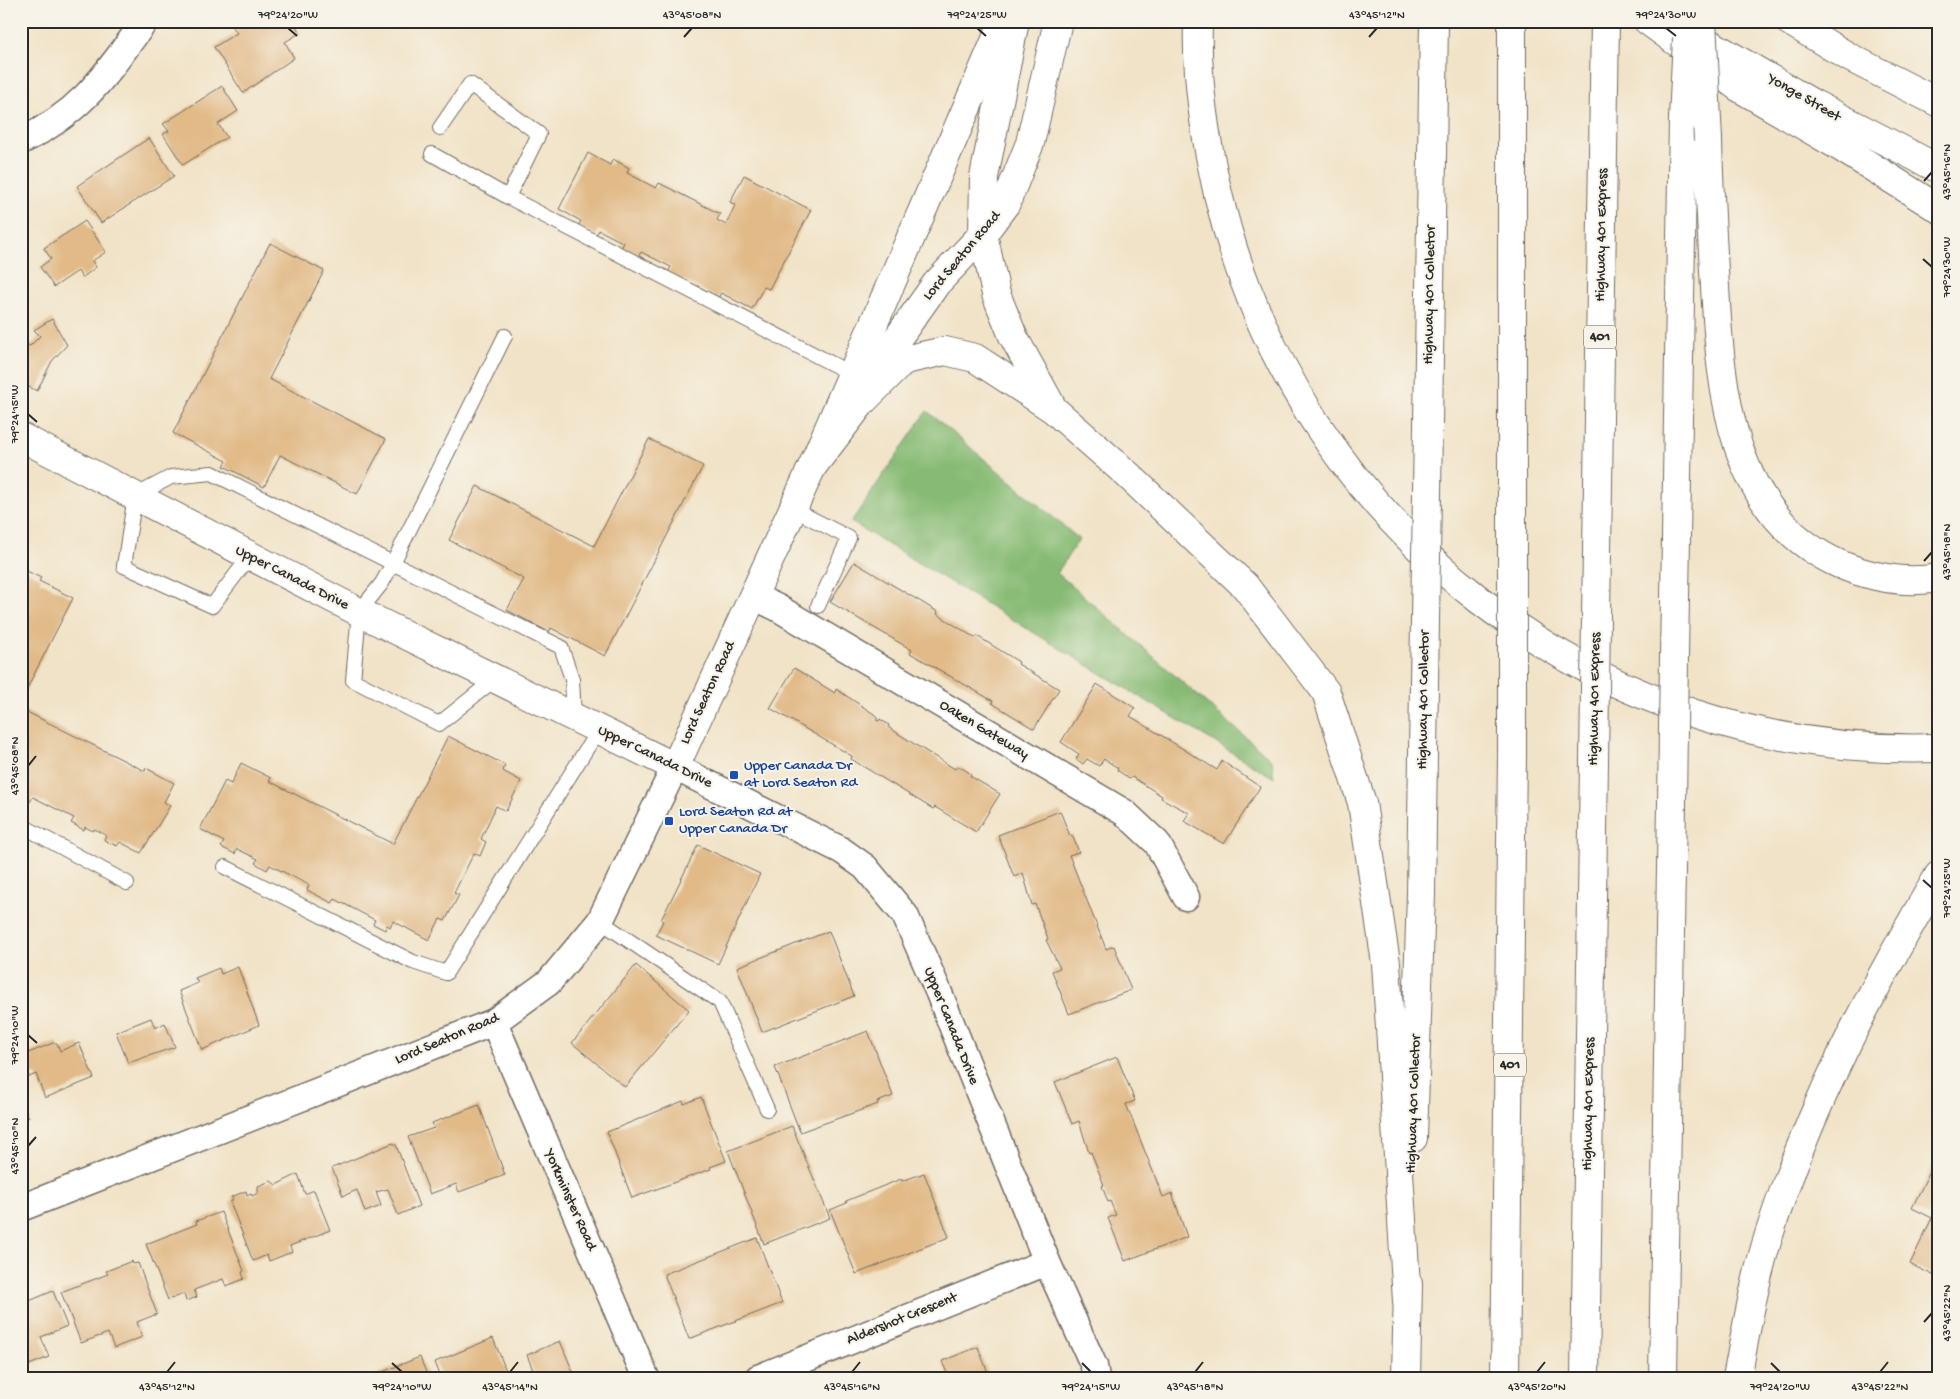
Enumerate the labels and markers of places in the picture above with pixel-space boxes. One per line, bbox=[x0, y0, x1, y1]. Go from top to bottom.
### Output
place label: Upper Canada Dr at Lord Seaton Rd bbox=[744, 757, 858, 792]
marker: Upper Canada Dr at Lord Seaton Rd bbox=[728, 769, 740, 781]
place label: Lord Seaton Rd at Upper Canada Dr bbox=[679, 803, 794, 838]
marker: Lord Seaton Rd at Upper Canada Dr bbox=[663, 815, 675, 827]

